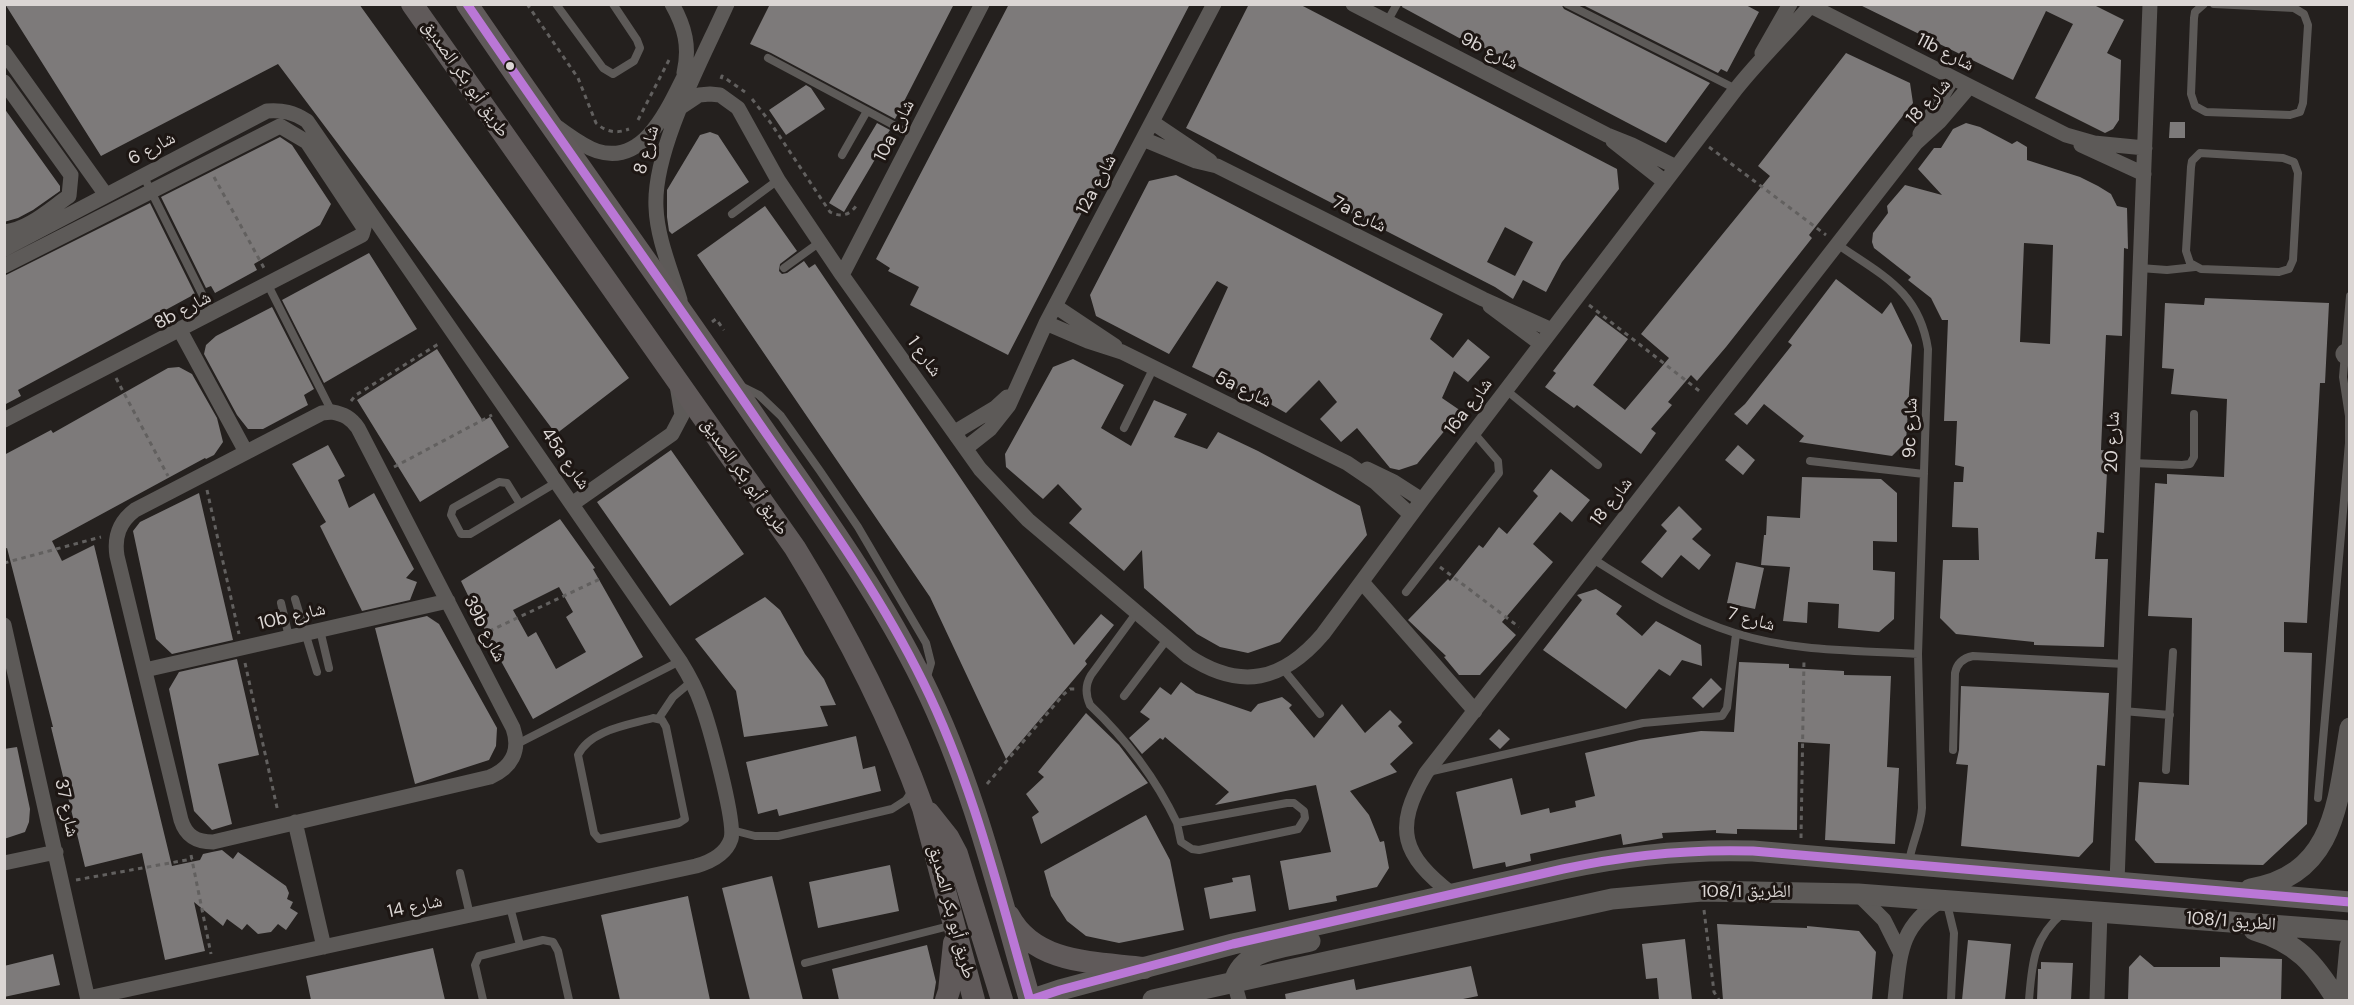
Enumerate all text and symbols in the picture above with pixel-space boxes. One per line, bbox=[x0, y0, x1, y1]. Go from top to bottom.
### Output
street label: طريق أبو بكر الصديق bbox=[417, 16, 513, 142]
street label: 9b شارع bbox=[1457, 28, 1521, 76]
street label: 11b شارع bbox=[1913, 29, 1977, 77]
unlabelled marker bbox=[504, 60, 516, 72]
street label: شارع 18 bbox=[1902, 74, 1956, 130]
street label: 10a شارع bbox=[870, 96, 920, 166]
street label: شارع 8 bbox=[630, 123, 664, 177]
street label: شارع 6 bbox=[125, 128, 179, 170]
street label: 12a شارع bbox=[1072, 151, 1122, 219]
street label: 7a شارع bbox=[1328, 192, 1390, 238]
street label: 8b شارع bbox=[151, 287, 215, 335]
street label: شارع 1 bbox=[902, 333, 946, 381]
street label: 5a شارع bbox=[1211, 367, 1275, 413]
street label: 16a شارع bbox=[1441, 374, 1497, 440]
street label: 9c شارع bbox=[1899, 397, 1923, 459]
street label: شارع 20 bbox=[2101, 411, 2125, 473]
street label: طريق أبو بكر الصديق bbox=[696, 414, 792, 540]
street label: 45a شارع bbox=[536, 424, 594, 494]
street label: شارع 18 bbox=[1586, 473, 1638, 531]
street label: 39b شارع bbox=[458, 592, 510, 666]
street label: 10b شارع bbox=[256, 599, 328, 635]
street label: شارع 7 bbox=[1725, 603, 1777, 637]
street label: شارع 37 bbox=[49, 777, 83, 839]
street label: طريق أبو بكر الصديق bbox=[923, 843, 979, 981]
street label: 108/1 الطريق bbox=[1701, 881, 1791, 903]
street label: شارع 14 bbox=[386, 891, 444, 923]
street label: 108/1 الطريق bbox=[2185, 908, 2277, 936]

